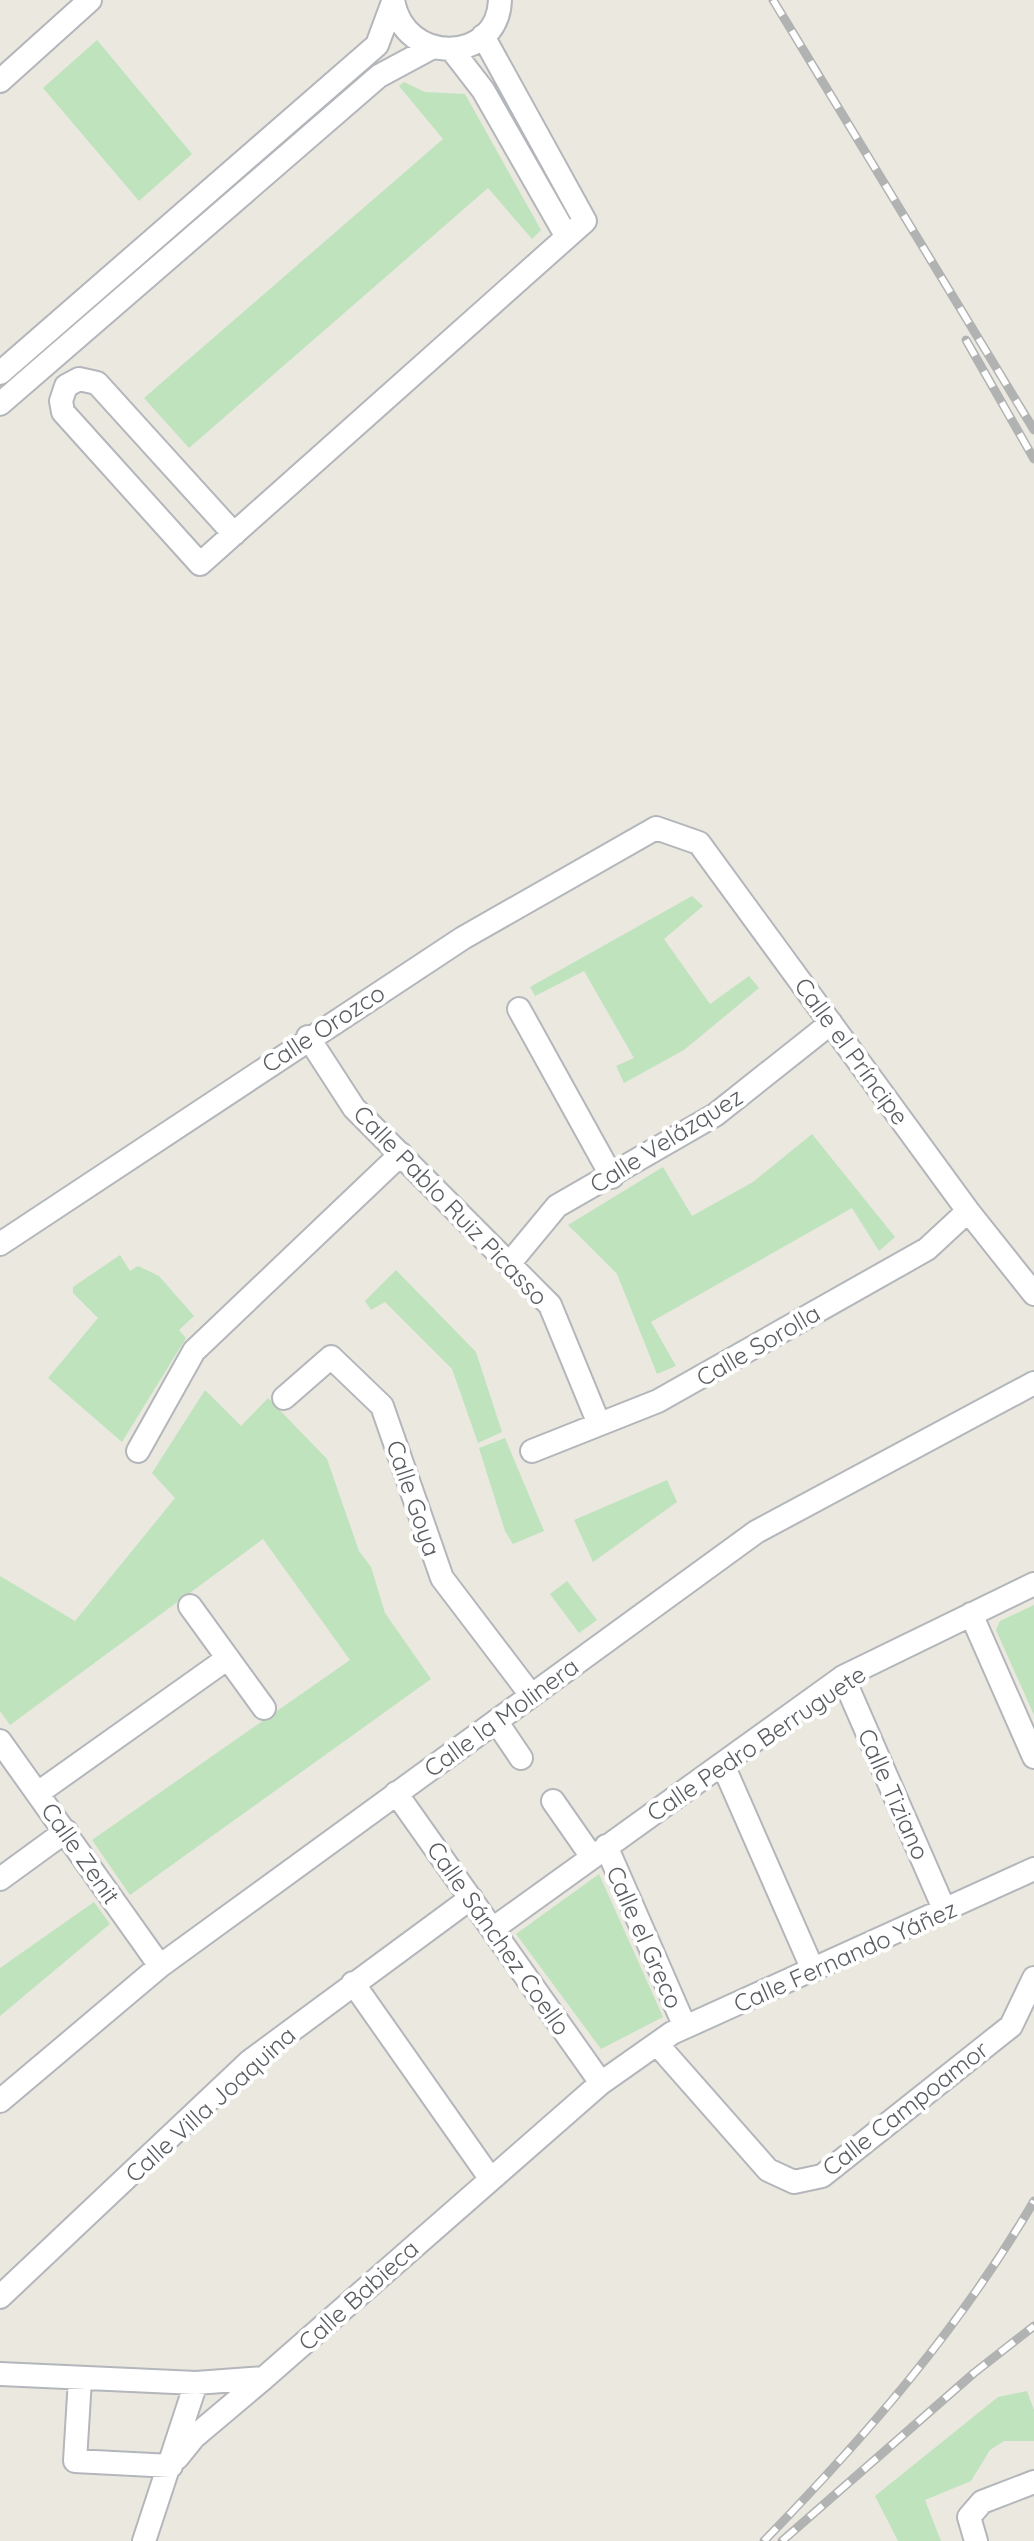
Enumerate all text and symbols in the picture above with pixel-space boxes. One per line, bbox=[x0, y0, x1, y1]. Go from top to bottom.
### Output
street label: Calle el Príncipe bbox=[788, 971, 916, 1131]
street label: Calle Orozco bbox=[256, 977, 390, 1079]
street label: Calle Velázquez bbox=[584, 1081, 748, 1199]
street label: Calle Pablo Ruiz Picasso bbox=[348, 1099, 554, 1311]
street label: Calle Sorolla bbox=[691, 1298, 825, 1392]
street label: Calle Goya bbox=[380, 1436, 448, 1560]
street label: Calle la Molinera bbox=[418, 1651, 584, 1783]
street label: Calle Pedro Berruguete bbox=[641, 1659, 871, 1827]
street label: Calle Tiziano bbox=[852, 1724, 936, 1864]
street label: Calle Zenit bbox=[35, 1796, 127, 1910]
street label: Calle Sánchez Coello bbox=[421, 1835, 577, 2041]
street label: Calle el Greco bbox=[600, 1861, 690, 2013]
street label: Calle Fernando Yáñez bbox=[729, 1893, 961, 2019]
street label: Calle Villa Joaquina bbox=[119, 2020, 301, 2188]
street label: Calle Campoamor bbox=[816, 2034, 994, 2182]
street label: Calle Babieca bbox=[292, 2233, 424, 2357]

